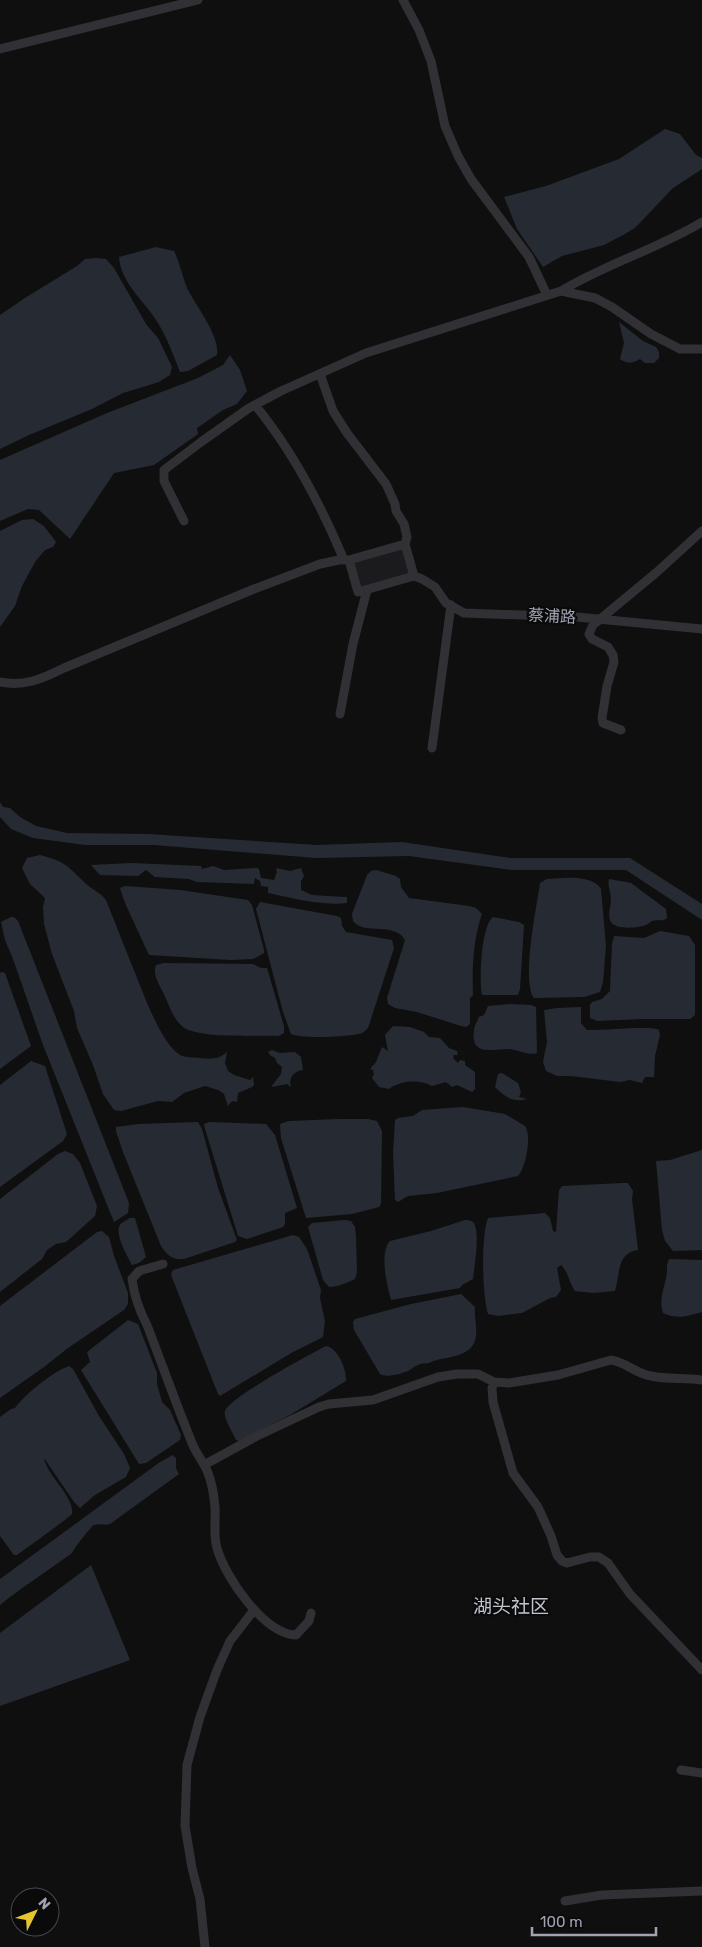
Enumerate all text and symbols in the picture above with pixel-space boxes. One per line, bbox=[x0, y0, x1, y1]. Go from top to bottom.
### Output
street label: 蔡浦路 bbox=[528, 605, 576, 627]
district label: 湖头社区 bbox=[473, 1595, 549, 1618]
north arrow bbox=[10, 1887, 60, 1937]
text: N bbox=[35, 1894, 54, 1913]
scale bar bbox=[532, 1904, 656, 1936]
text: 100 m bbox=[540, 1913, 582, 1931]

